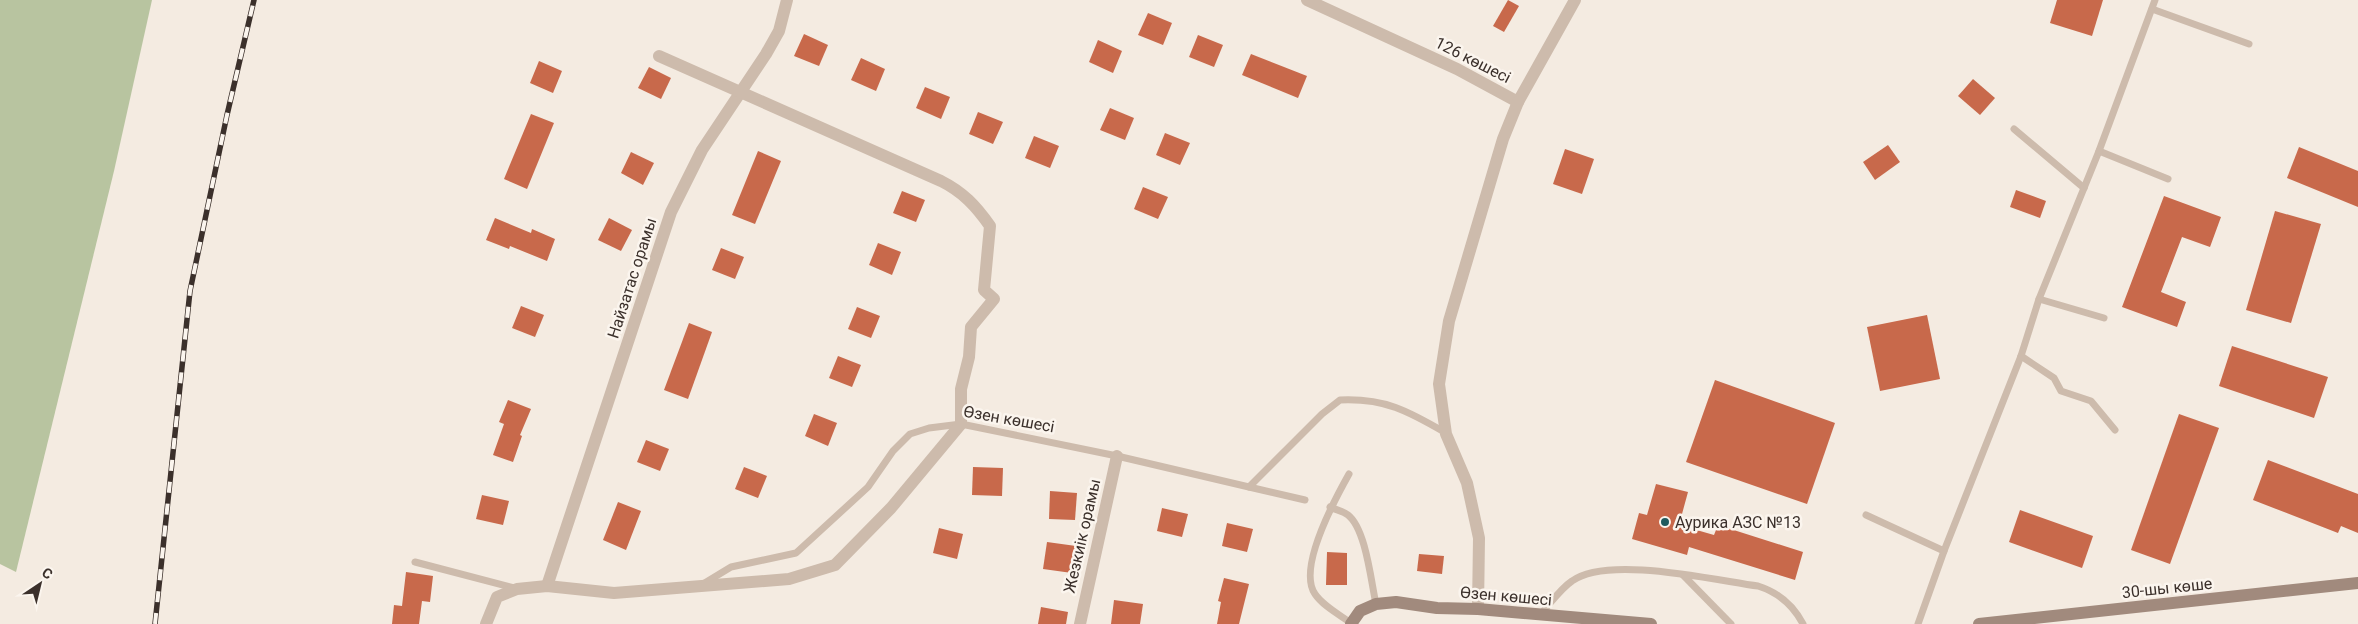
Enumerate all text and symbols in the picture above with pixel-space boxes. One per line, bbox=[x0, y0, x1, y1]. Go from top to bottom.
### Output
street label: 126 көшесі bbox=[1432, 33, 1514, 87]
street label: Найзатас орамы bbox=[604, 215, 660, 341]
street label: Өзен көшесі bbox=[962, 402, 1056, 436]
street label: Жезкиік орамы bbox=[1060, 477, 1104, 595]
place label: Аурика АЗС №13 bbox=[1675, 513, 1801, 532]
marker: Аурика АЗС №13 bbox=[1659, 516, 1671, 528]
north arrow bbox=[15, 559, 65, 609]
text: С bbox=[39, 564, 56, 583]
street label: 30-шы көше bbox=[2121, 574, 2213, 602]
street label: Өзен көшесі bbox=[1459, 583, 1553, 609]

